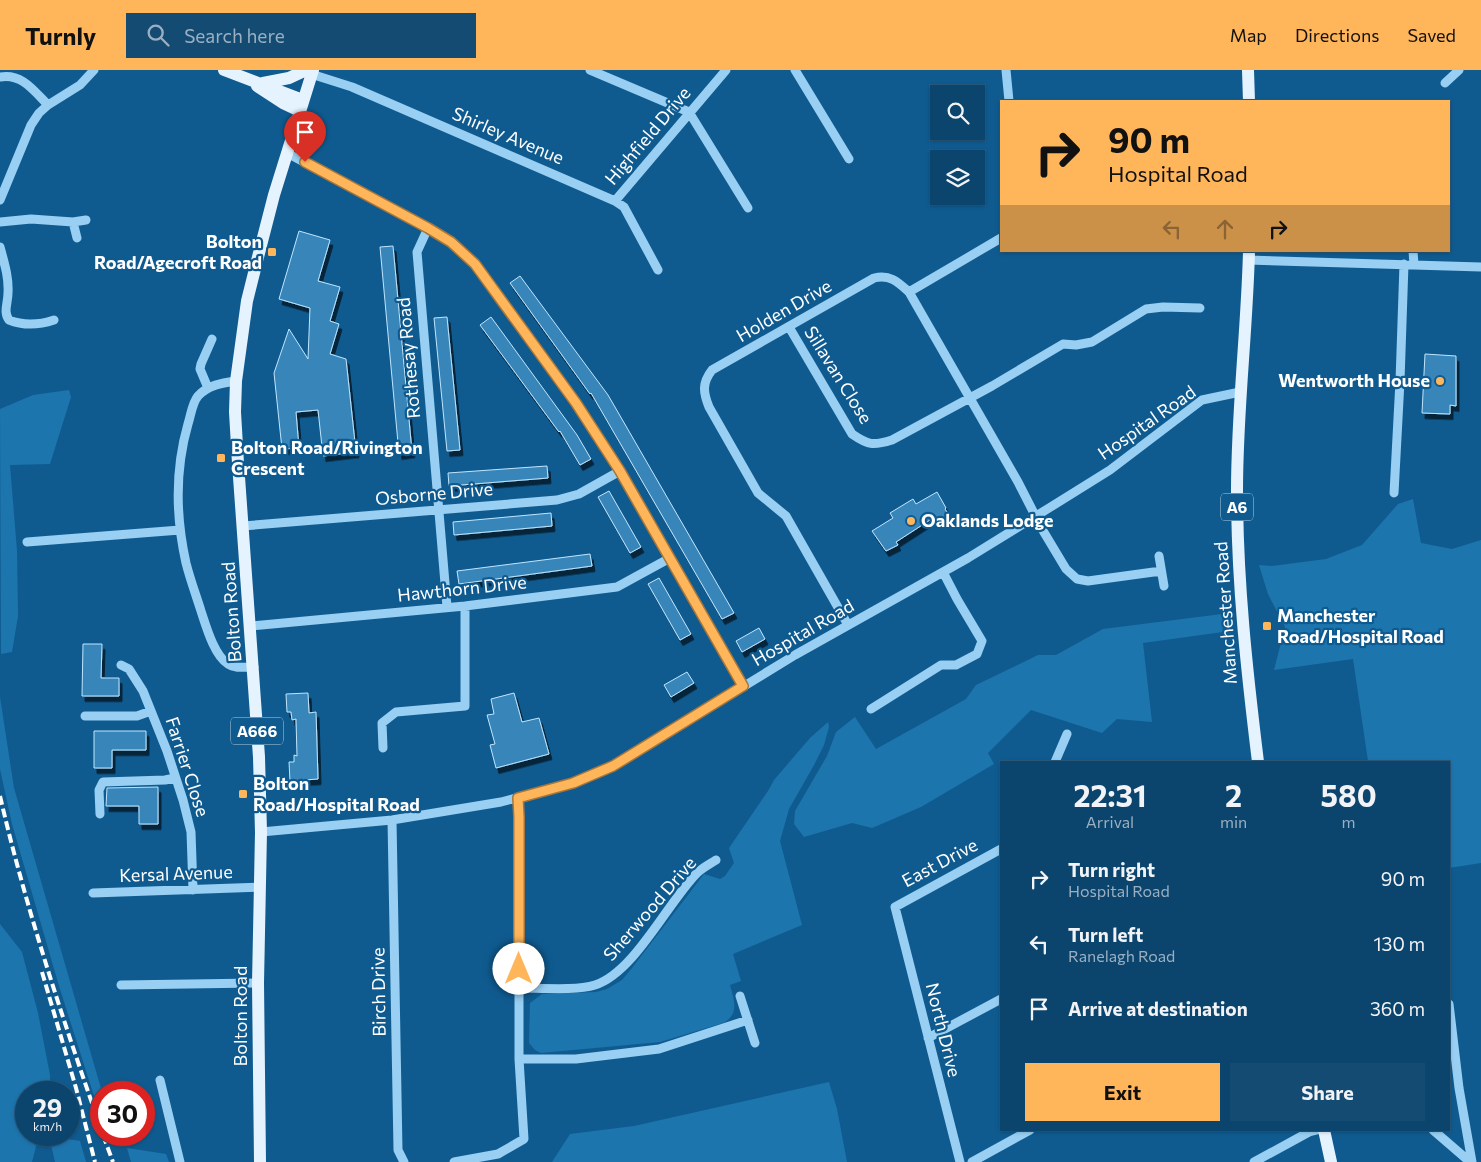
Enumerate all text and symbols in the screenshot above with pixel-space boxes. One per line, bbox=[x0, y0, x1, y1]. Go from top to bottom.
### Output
search box bbox=[126, 13, 476, 58]
text: Turnly bbox=[25, 21, 96, 50]
icon: search bbox=[144, 21, 172, 49]
text: Search here bbox=[184, 24, 285, 47]
text: Map bbox=[1230, 24, 1267, 46]
text: Directions bbox=[1295, 24, 1379, 46]
text: Saved bbox=[1407, 24, 1456, 46]
street label: Highfield Drive bbox=[600, 82, 695, 189]
map controls bbox=[930, 85, 985, 205]
button: search bbox=[930, 85, 985, 140]
street label: Shirley Avenue bbox=[449, 102, 568, 169]
pin bbox=[284, 111, 326, 162]
text: 90 m bbox=[1108, 117, 1190, 160]
icon: arrive bbox=[291, 118, 319, 146]
icon: right bbox=[1025, 120, 1090, 185]
button: layers bbox=[930, 150, 985, 205]
text: Hospital Road bbox=[1108, 160, 1248, 187]
icon: left bbox=[1158, 215, 1186, 243]
icon: ahead bbox=[1211, 215, 1239, 243]
icon: right bbox=[1264, 215, 1292, 243]
place label: Bolton Road/Agecroft Road bbox=[94, 230, 262, 273]
marker: Bolton Road/Agecroft Road bbox=[266, 246, 278, 258]
street label: Holden Drive bbox=[732, 274, 835, 346]
street label: Rothesay Road bbox=[392, 297, 424, 420]
street label: Sillavan Close bbox=[800, 322, 878, 427]
place label: Wentworth House bbox=[1278, 369, 1430, 391]
marker: Wentworth House bbox=[1434, 375, 1446, 387]
street label: Hospital Road bbox=[1093, 380, 1200, 464]
place label: Bolton Road/Rivington Crescent bbox=[231, 436, 423, 479]
marker: Bolton Road/Rivington Crescent bbox=[215, 452, 227, 464]
street label: Osborne Drive bbox=[374, 477, 494, 509]
road number: A6 bbox=[1221, 494, 1253, 521]
place label: Oaklands Lodge bbox=[921, 509, 1054, 531]
marker: Oaklands Lodge bbox=[905, 515, 917, 527]
street label: Manchester Road bbox=[1209, 541, 1241, 685]
street label: Bolton Road bbox=[217, 561, 245, 663]
street label: Hawthorn Drive bbox=[396, 570, 528, 606]
street label: Hospital Road bbox=[747, 594, 858, 670]
place label: Manchester Road/Hospital Road bbox=[1277, 604, 1444, 647]
marker: Manchester Road/Hospital Road bbox=[1261, 620, 1273, 632]
street label: Farrier Close bbox=[161, 714, 214, 819]
road number: A666 bbox=[231, 718, 283, 744]
place label: Bolton Road/Hospital Road bbox=[253, 772, 420, 815]
text: 22:31 bbox=[1073, 776, 1147, 813]
text: 2 bbox=[1225, 776, 1242, 813]
text: 580 bbox=[1321, 776, 1377, 813]
marker: Bolton Road/Hospital Road bbox=[237, 788, 249, 800]
text: Arrival bbox=[1086, 812, 1134, 831]
text: min bbox=[1220, 812, 1247, 831]
text: m bbox=[1342, 812, 1356, 831]
street label: East Drive bbox=[898, 833, 981, 891]
street label: Sherwood Drive bbox=[598, 852, 700, 965]
text: Turn right bbox=[1068, 858, 1155, 881]
street label: Kersal Avenue bbox=[119, 860, 233, 886]
icon: right bbox=[1025, 865, 1053, 893]
text: 90 m bbox=[1381, 867, 1425, 890]
text: Hospital Road bbox=[1068, 881, 1170, 900]
text: Turn left bbox=[1068, 923, 1143, 946]
icon: left bbox=[1025, 930, 1053, 958]
text: 130 m bbox=[1373, 932, 1425, 955]
position arrow bbox=[492, 942, 544, 994]
text: Ranelagh Road bbox=[1068, 946, 1175, 965]
street label: Birch Drive bbox=[366, 947, 390, 1037]
street label: Bolton Road bbox=[229, 966, 251, 1066]
street label: North Drive bbox=[922, 980, 966, 1079]
icon: arrive bbox=[1025, 995, 1053, 1023]
text: Arrive at destination bbox=[1068, 997, 1248, 1020]
text: 360 m bbox=[1370, 997, 1425, 1020]
button: Exit bbox=[1025, 1063, 1220, 1121]
button: Share bbox=[1230, 1063, 1425, 1121]
speed limit sign: 30 bbox=[90, 1081, 155, 1146]
text: 29 bbox=[33, 1092, 62, 1122]
text: km/h bbox=[33, 1119, 62, 1133]

